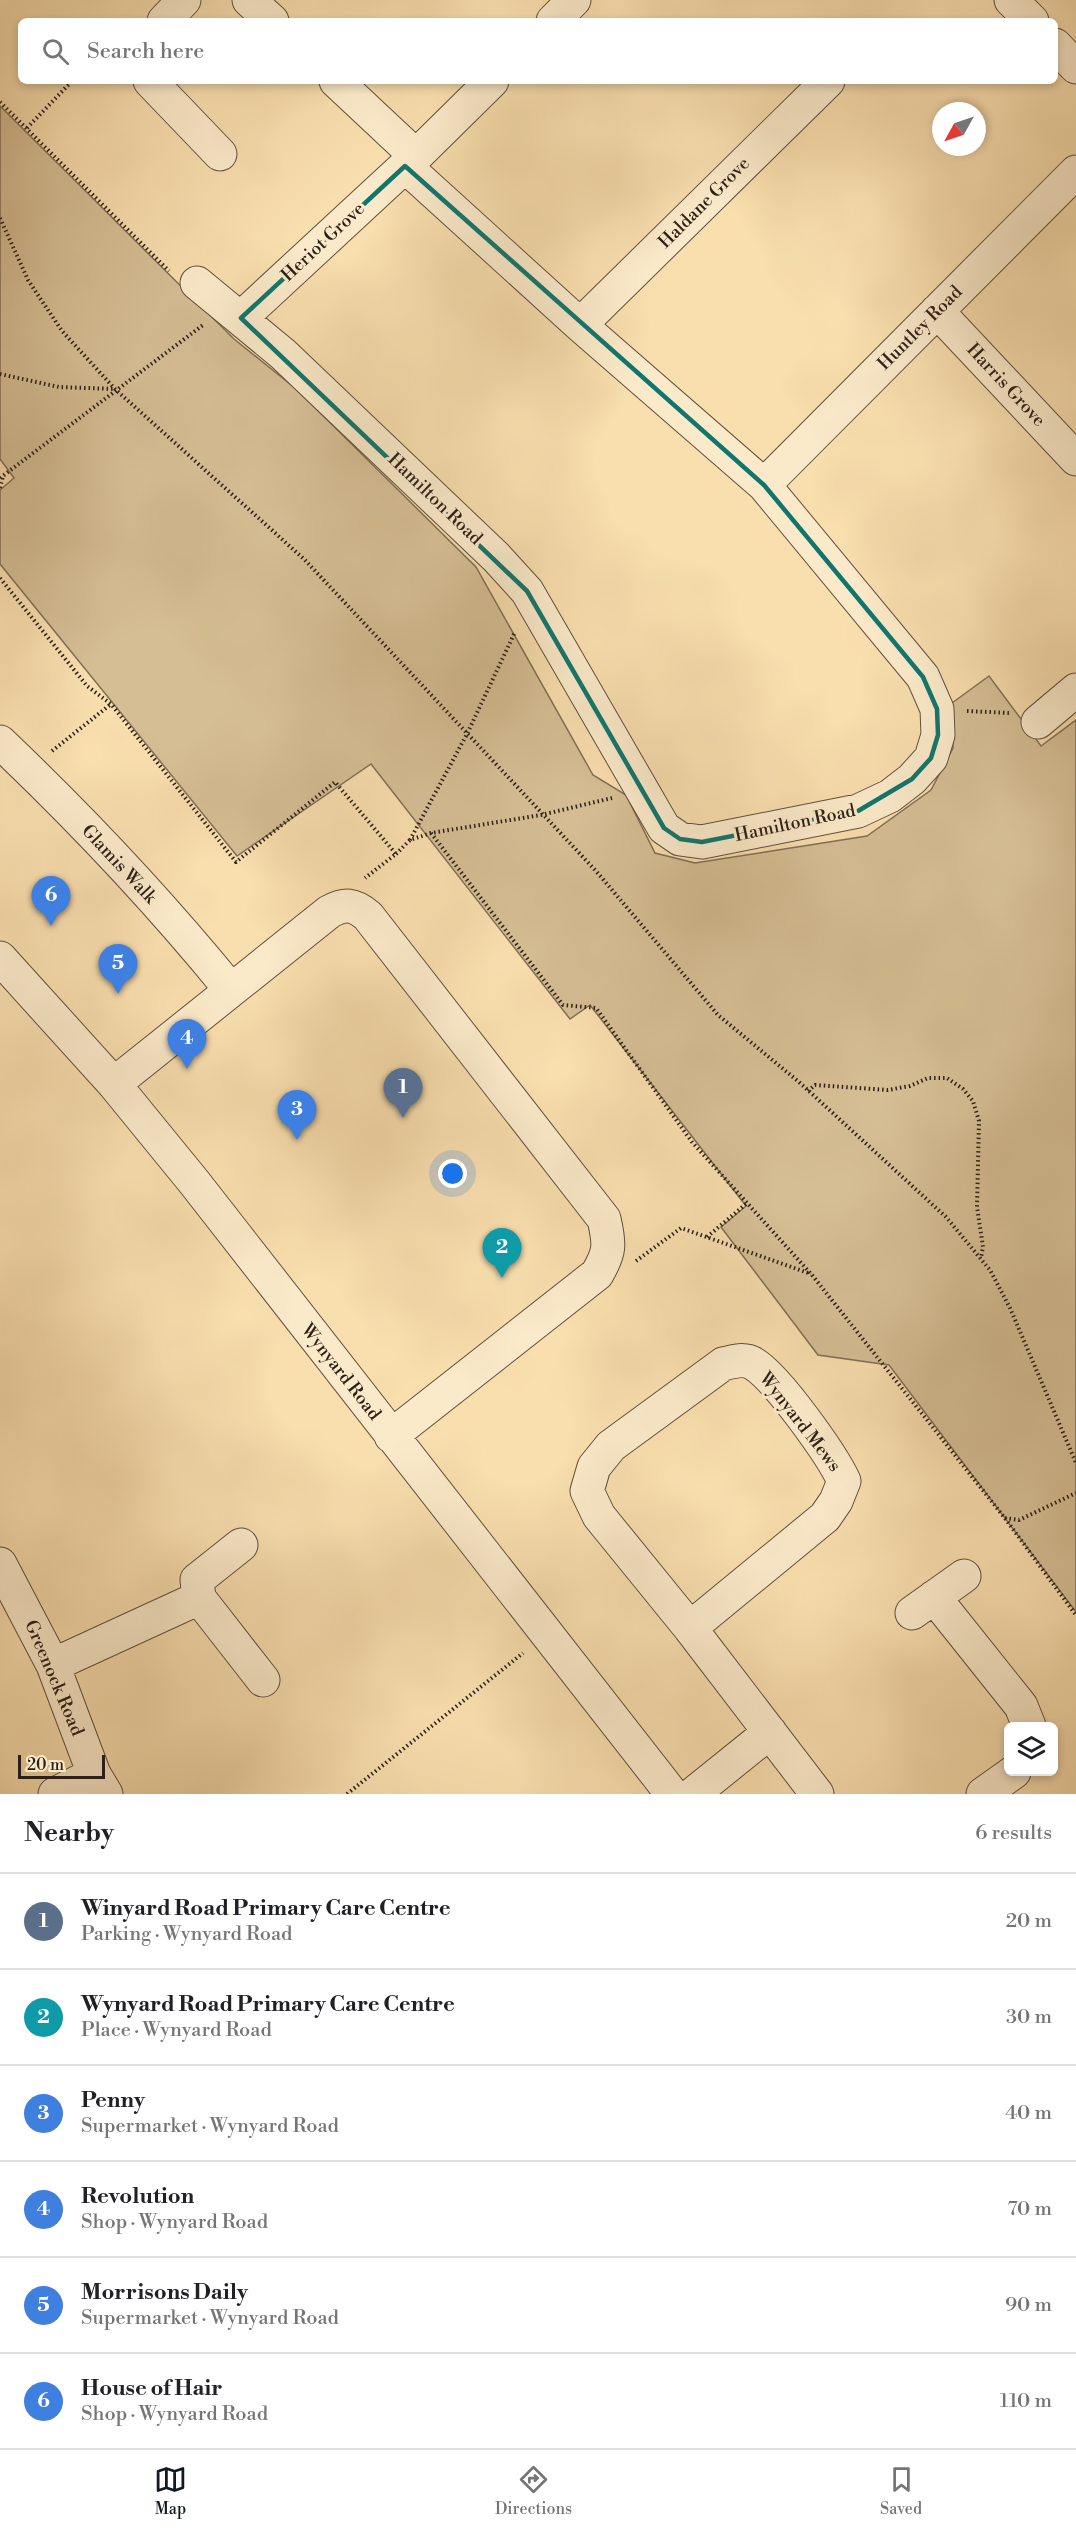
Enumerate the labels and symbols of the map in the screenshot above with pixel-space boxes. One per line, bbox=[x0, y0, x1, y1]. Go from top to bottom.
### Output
north arrow bbox=[932, 102, 986, 156]
street label: Haldane Grove bbox=[653, 152, 755, 254]
street label: Heriot Grove bbox=[276, 197, 370, 287]
street label: Huntley Road bbox=[873, 280, 968, 375]
street label: Harris Grove bbox=[962, 339, 1050, 431]
street label: Hamilton Road bbox=[383, 448, 488, 551]
street label: Hamilton Road bbox=[732, 799, 858, 847]
street label: Glamis Walk bbox=[76, 820, 163, 910]
pin: 6 bbox=[32, 876, 70, 926]
pin: 5 bbox=[98, 944, 138, 994]
pin: 4 bbox=[168, 1020, 207, 1069]
pin: 1 bbox=[384, 1068, 422, 1118]
pin: 3 bbox=[278, 1090, 316, 1140]
your location bbox=[438, 1159, 467, 1188]
pin: 2 bbox=[482, 1228, 522, 1278]
street label: Wynyard Road bbox=[295, 1318, 386, 1426]
street label: Wynyard Mews bbox=[753, 1367, 846, 1477]
street label: Greenock Road bbox=[19, 1617, 89, 1740]
scale bar bbox=[18, 1752, 105, 1780]

